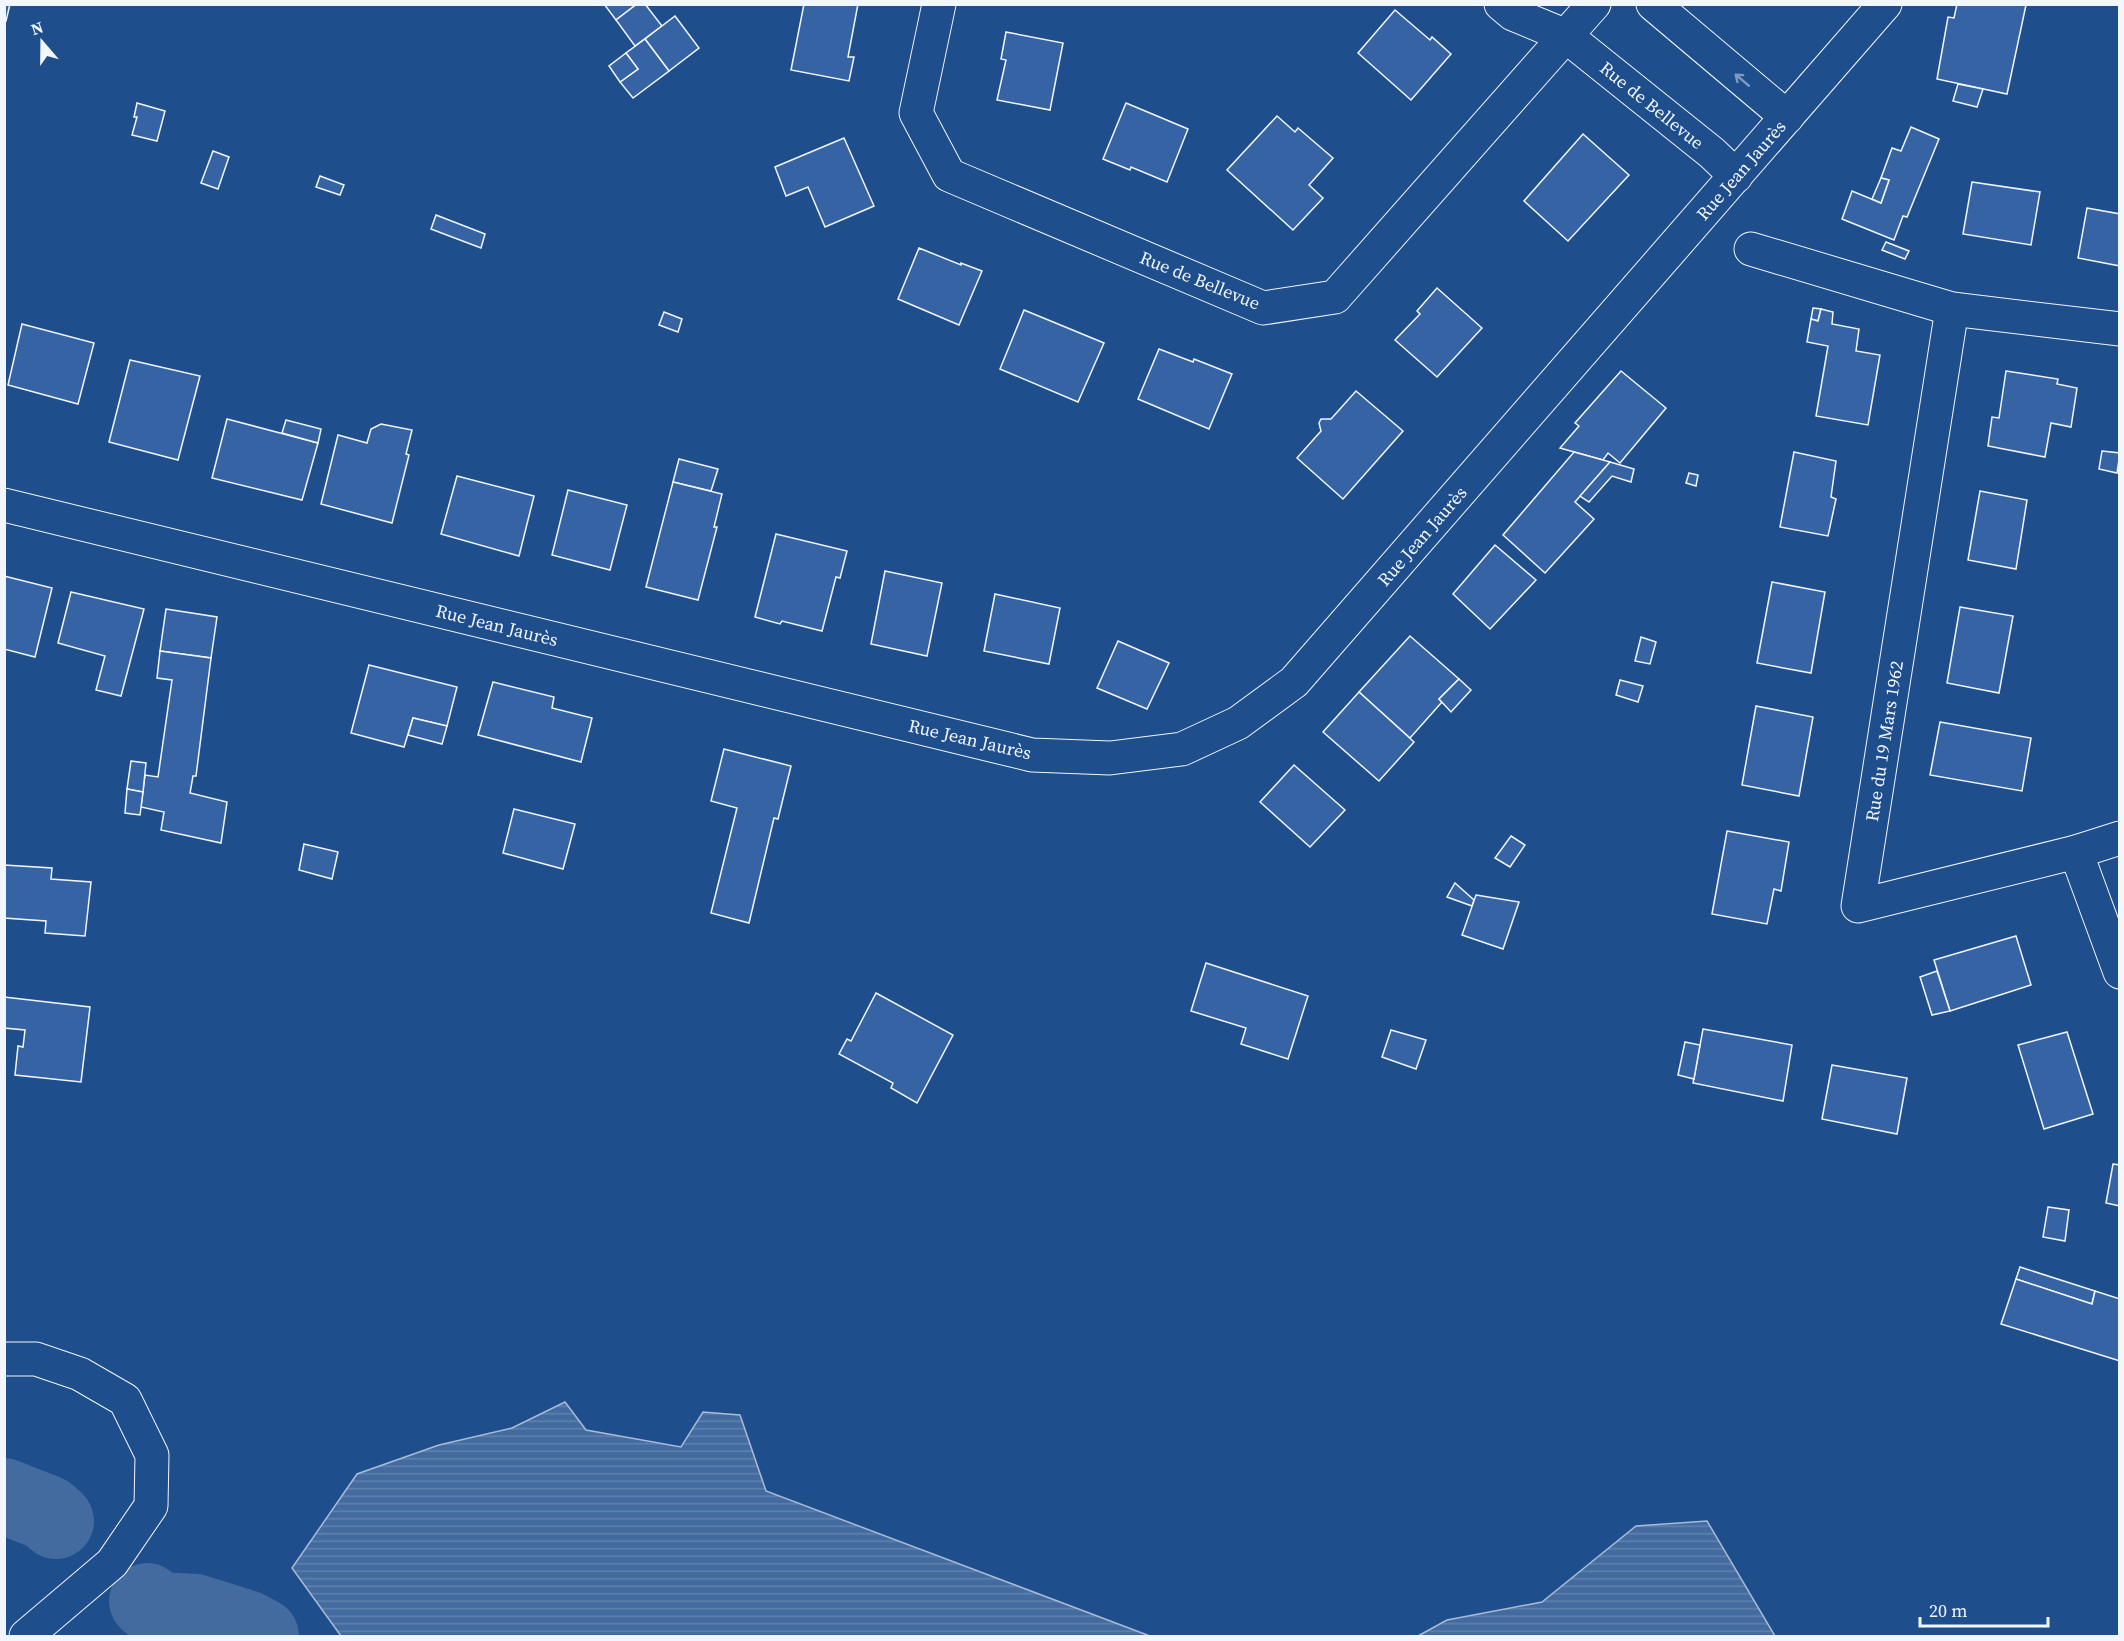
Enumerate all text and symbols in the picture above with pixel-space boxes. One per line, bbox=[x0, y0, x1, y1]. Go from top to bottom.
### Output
north arrow bbox=[12, 12, 72, 72]
text: N bbox=[28, 15, 46, 40]
street label: Rue de Bellevue bbox=[1595, 55, 1709, 155]
one-way arrow bbox=[1734, 73, 1750, 86]
street label: Rue Jean Jaurès bbox=[1691, 114, 1792, 225]
street label: Rue de Bellevue bbox=[1136, 245, 1264, 315]
street label: Rue Jean Jaurès bbox=[1372, 480, 1473, 591]
street label: Rue Jean Jaurès bbox=[433, 598, 561, 652]
street label: Rue du 19 Mars 1962 bbox=[1859, 659, 1909, 823]
street label: Rue Jean Jaurès bbox=[906, 713, 1034, 765]
scale bar bbox=[1920, 1590, 2048, 1628]
text: 20 m bbox=[1929, 1598, 1967, 1623]

